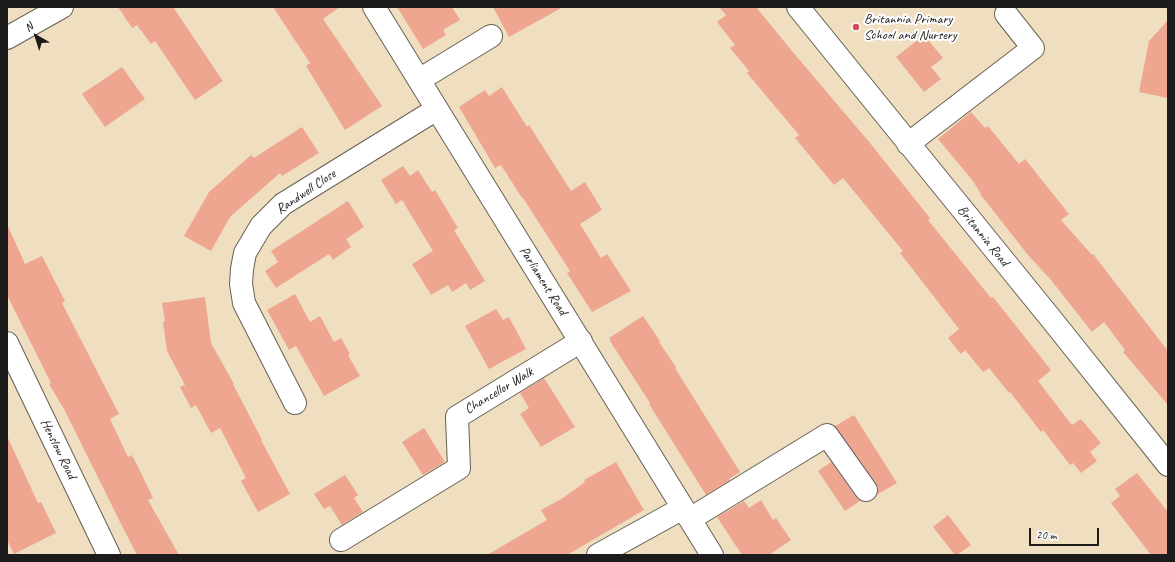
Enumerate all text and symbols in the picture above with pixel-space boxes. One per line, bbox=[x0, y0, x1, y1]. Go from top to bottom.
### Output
place label: Britannia Primary School and Nursery bbox=[864, 11, 957, 44]
north arrow bbox=[16, 16, 56, 56]
text: N bbox=[21, 19, 36, 34]
marker: Britannia Primary School and Nursery bbox=[851, 22, 861, 32]
street label: Randwell Close bbox=[273, 166, 339, 218]
street label: Britannia Road bbox=[953, 202, 1013, 270]
street label: Parliament Road bbox=[515, 243, 571, 319]
street label: Chancellor Walk bbox=[462, 364, 536, 418]
street label: Henslow Road bbox=[36, 416, 80, 482]
scale bar bbox=[1031, 520, 1101, 546]
text: 20 m bbox=[1036, 527, 1056, 543]

